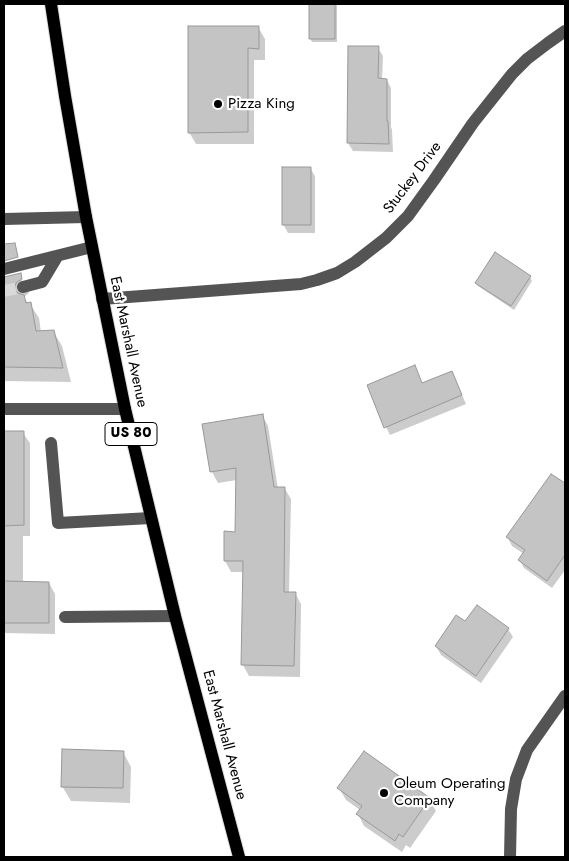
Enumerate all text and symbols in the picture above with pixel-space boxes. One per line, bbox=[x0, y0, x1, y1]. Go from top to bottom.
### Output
place label: Pizza King bbox=[228, 95, 295, 113]
marker: Pizza King bbox=[212, 98, 224, 110]
street label: Stuckey Drive bbox=[380, 139, 446, 217]
street label: East Marshall Avenue bbox=[105, 275, 151, 409]
road number: US 80 bbox=[105, 422, 157, 446]
street label: East Marshall Avenue bbox=[198, 668, 250, 802]
place label: Oleum Operating Company bbox=[394, 775, 506, 810]
marker: Oleum Operating Company bbox=[378, 787, 390, 799]

